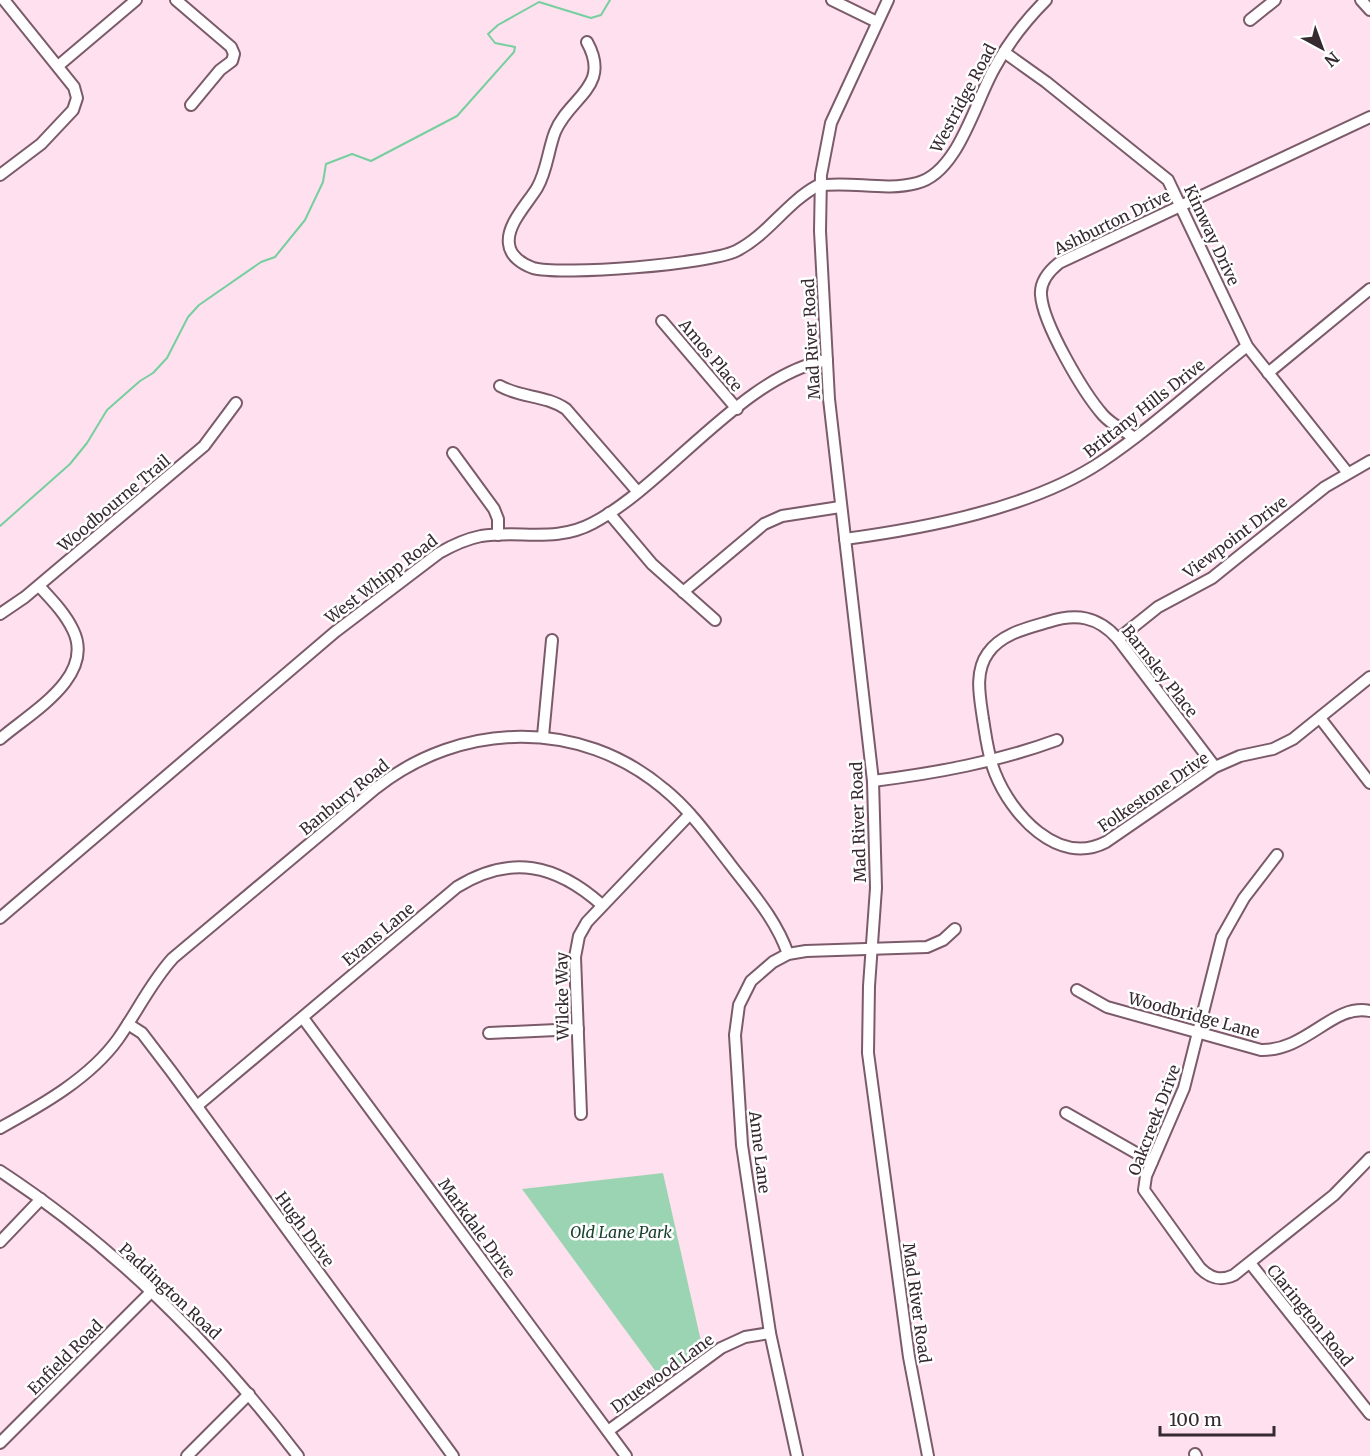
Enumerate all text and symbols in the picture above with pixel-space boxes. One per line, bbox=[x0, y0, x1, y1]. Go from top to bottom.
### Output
north arrow bbox=[1292, 18, 1352, 78]
street label: Westridge Road bbox=[925, 40, 1000, 157]
text: N bbox=[1320, 48, 1343, 71]
street label: Kimway Drive bbox=[1180, 182, 1244, 288]
street label: Ashburton Drive bbox=[1050, 185, 1174, 259]
street label: Mad River Road bbox=[798, 278, 824, 400]
street label: Amos Place bbox=[674, 314, 747, 395]
street label: Brittany Hills Drive bbox=[1079, 354, 1209, 462]
street label: Woodbourne Trail bbox=[53, 450, 174, 556]
street label: Viewpoint Drive bbox=[1178, 491, 1291, 583]
street label: West Whipp Road bbox=[320, 530, 441, 628]
street label: Barnsley Place bbox=[1118, 621, 1202, 721]
street label: Folkestone Drive bbox=[1094, 748, 1212, 836]
street label: Banbury Road bbox=[295, 755, 393, 839]
street label: Mad River Road bbox=[846, 761, 870, 883]
street label: Evans Lane bbox=[338, 898, 418, 970]
street label: Wilcke Way bbox=[551, 951, 573, 1042]
street label: Woodbridge Lane bbox=[1125, 988, 1262, 1042]
street label: Oakcreek Drive bbox=[1124, 1062, 1184, 1178]
street label: Anne Lane bbox=[745, 1109, 775, 1194]
street label: Markdale Drive bbox=[434, 1174, 520, 1282]
street label: Hugh Drive bbox=[271, 1188, 339, 1270]
park label: Old Lane Park bbox=[570, 1222, 672, 1242]
street label: Paddington Road bbox=[115, 1239, 225, 1344]
street label: Mad River Road bbox=[899, 1242, 935, 1365]
street label: Clarington Road bbox=[1263, 1260, 1357, 1370]
street label: Enfield Road bbox=[23, 1315, 107, 1399]
street label: Druewood Lane bbox=[607, 1329, 717, 1417]
scale bar bbox=[1160, 1399, 1274, 1437]
text: 100 m bbox=[1169, 1408, 1222, 1431]

